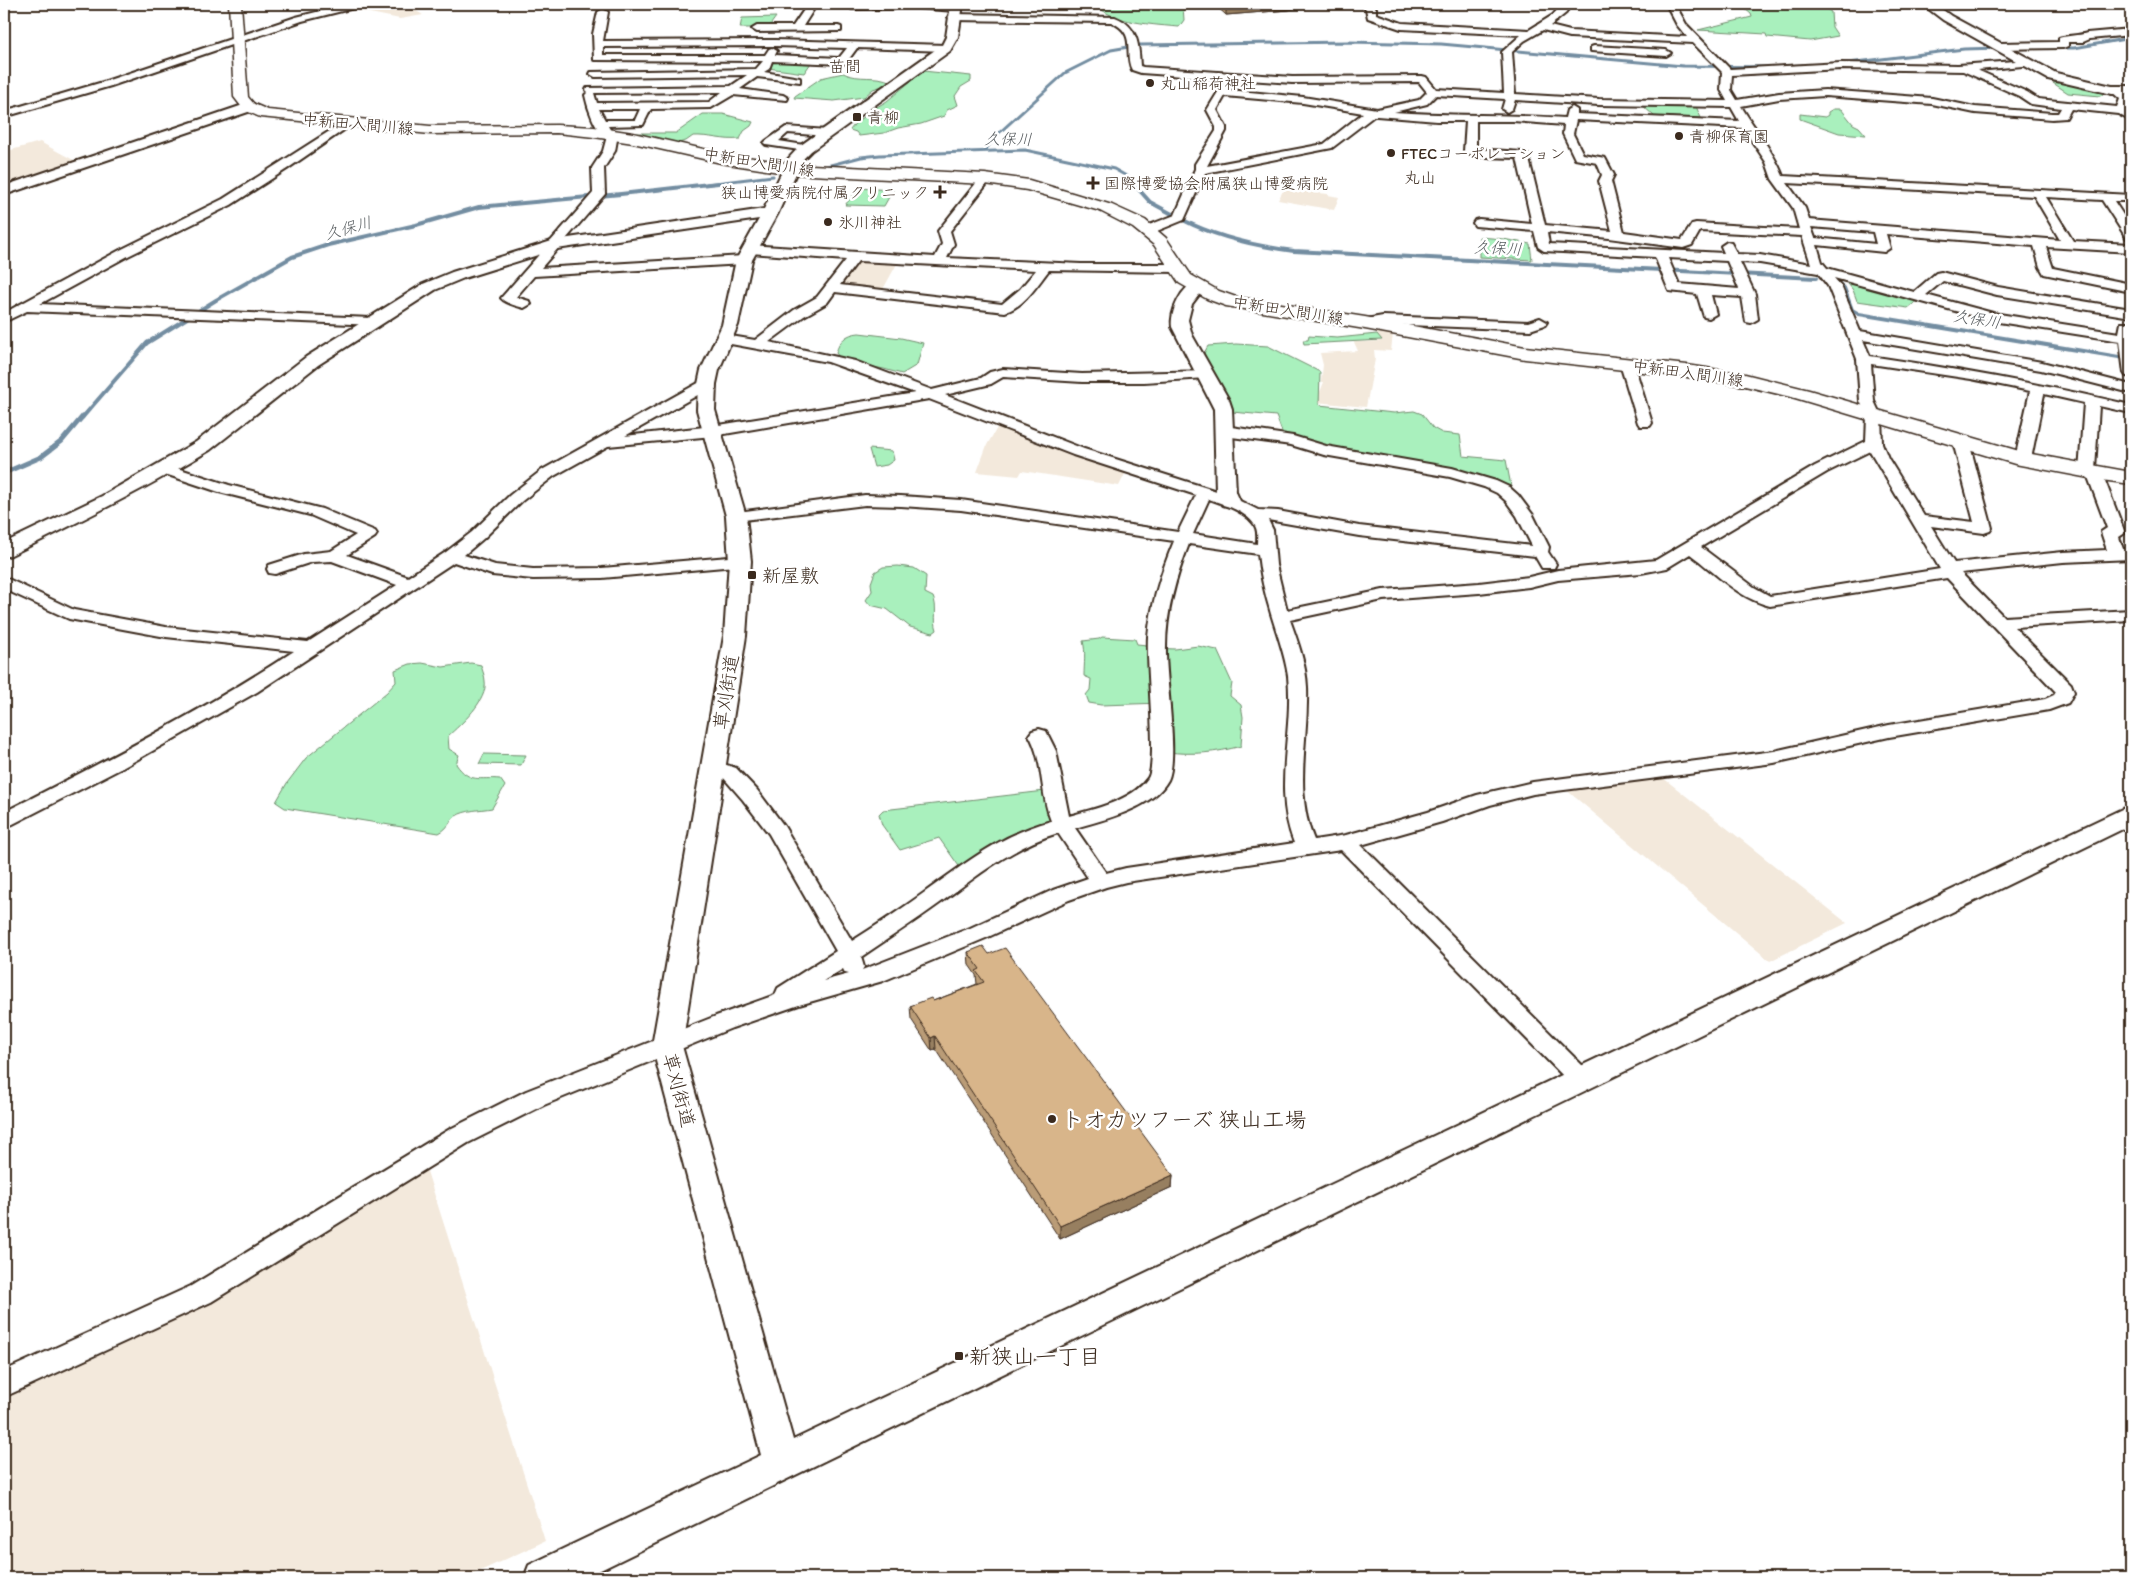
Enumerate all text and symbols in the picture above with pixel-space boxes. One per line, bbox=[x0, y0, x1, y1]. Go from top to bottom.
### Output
district label: 苗間 bbox=[829, 57, 861, 76]
place label: 丸山稲荷神社 bbox=[1160, 74, 1256, 93]
marker: 丸山稲荷神社 bbox=[1144, 77, 1156, 89]
place label: 青柳 bbox=[867, 108, 899, 127]
street label: 中新田入間川線 bbox=[301, 110, 415, 138]
marker: 青柳 bbox=[851, 111, 863, 123]
place label: 青柳保育園 bbox=[1689, 127, 1769, 146]
water label: 久保川 bbox=[984, 129, 1032, 149]
marker: 青柳保育園 bbox=[1673, 130, 1685, 142]
street label: 中新田入間川線 bbox=[702, 144, 816, 180]
place label: FTECコーポレーション bbox=[1401, 144, 1566, 163]
marker: FTECコーポレーション bbox=[1385, 147, 1397, 159]
district label: 丸山 bbox=[1404, 168, 1436, 187]
place label: 国際博愛協会附属狭山博愛病院 bbox=[1104, 174, 1328, 193]
marker: 国際博愛協会附属狭山博愛病院 bbox=[1086, 176, 1100, 190]
place label: 狭山博愛病院付属クリニック bbox=[721, 183, 929, 202]
marker: 狭山博愛病院付属クリニック bbox=[933, 185, 947, 199]
water label: 久保川 bbox=[322, 213, 374, 243]
place label: 氷川神社 bbox=[838, 213, 902, 232]
marker: 氷川神社 bbox=[822, 216, 834, 228]
water label: 久保川 bbox=[1474, 237, 1522, 259]
street label: 中新田入間川線 bbox=[1231, 292, 1345, 328]
water label: 久保川 bbox=[1952, 306, 2002, 332]
street label: 中新田入間川線 bbox=[1631, 356, 1745, 390]
place label: 新屋敷 bbox=[762, 564, 819, 587]
marker: 新屋敷 bbox=[746, 569, 758, 581]
street label: 草刈街道 bbox=[709, 653, 743, 731]
street label: 草刈街道 bbox=[658, 1050, 700, 1130]
place label: トオカツフーズ 狭山工場 bbox=[1062, 1106, 1306, 1133]
marker: トオカツフーズ 狭山工場 bbox=[1046, 1113, 1058, 1125]
place label: 新狭山一丁目 bbox=[969, 1343, 1101, 1370]
marker: 新狭山一丁目 bbox=[953, 1350, 965, 1362]

